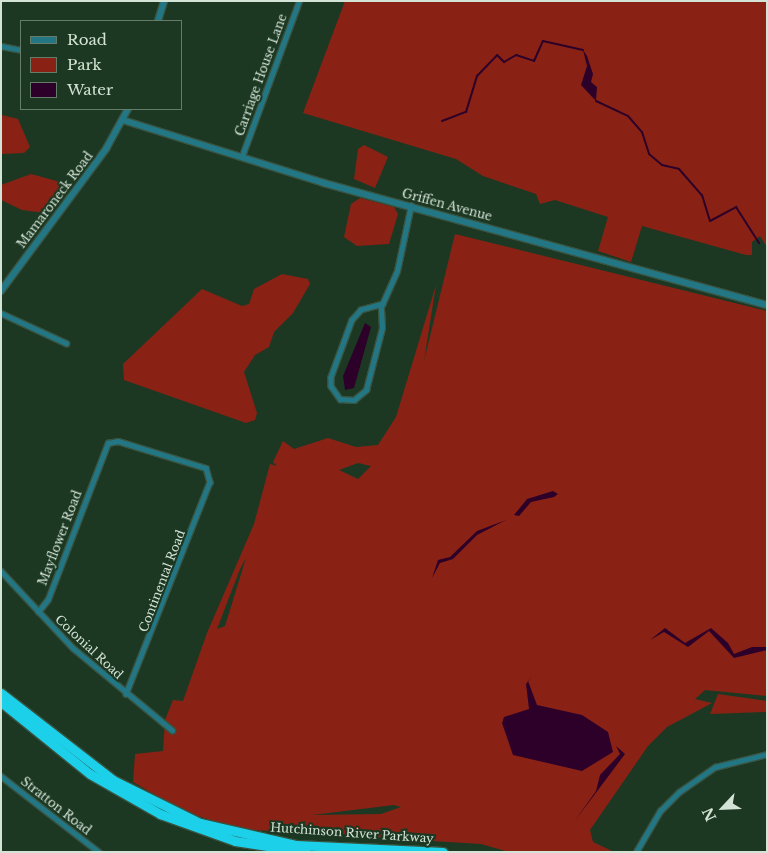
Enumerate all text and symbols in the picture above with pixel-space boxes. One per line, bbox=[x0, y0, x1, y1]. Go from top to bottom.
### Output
street label: Carriage House Lane bbox=[232, 12, 290, 138]
legend bbox=[20, 20, 182, 110]
text: Road bbox=[67, 30, 107, 49]
text: Park bbox=[67, 55, 102, 74]
text: Water bbox=[67, 80, 113, 99]
street label: Mamaroneck Road bbox=[14, 149, 96, 251]
street label: Griffen Avenue bbox=[400, 186, 494, 224]
street label: Mayflower Road bbox=[35, 488, 85, 588]
street label: Continental Road bbox=[136, 528, 188, 634]
street label: Colonial Road bbox=[52, 612, 126, 682]
street label: Stratton Road bbox=[18, 774, 94, 838]
north arrow bbox=[698, 783, 748, 833]
text: N bbox=[698, 805, 720, 824]
street label: Hutchinson River Parkway bbox=[270, 820, 434, 846]

